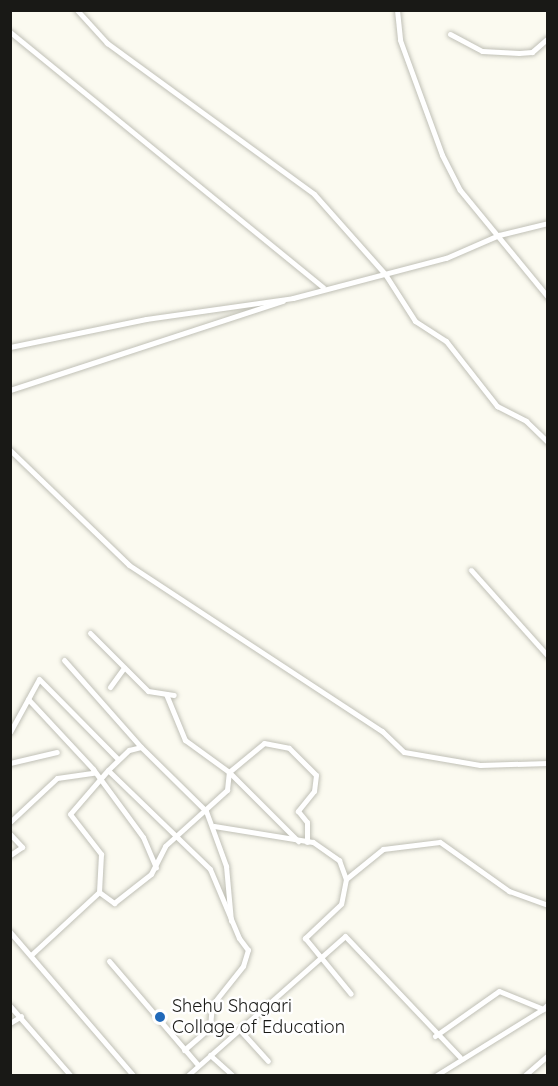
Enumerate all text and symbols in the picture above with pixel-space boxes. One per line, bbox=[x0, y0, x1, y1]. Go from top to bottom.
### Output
place label: Shehu Shagari Collage of Education bbox=[172, 996, 345, 1038]
marker: Shehu Shagari Collage of Education bbox=[153, 1010, 167, 1024]

